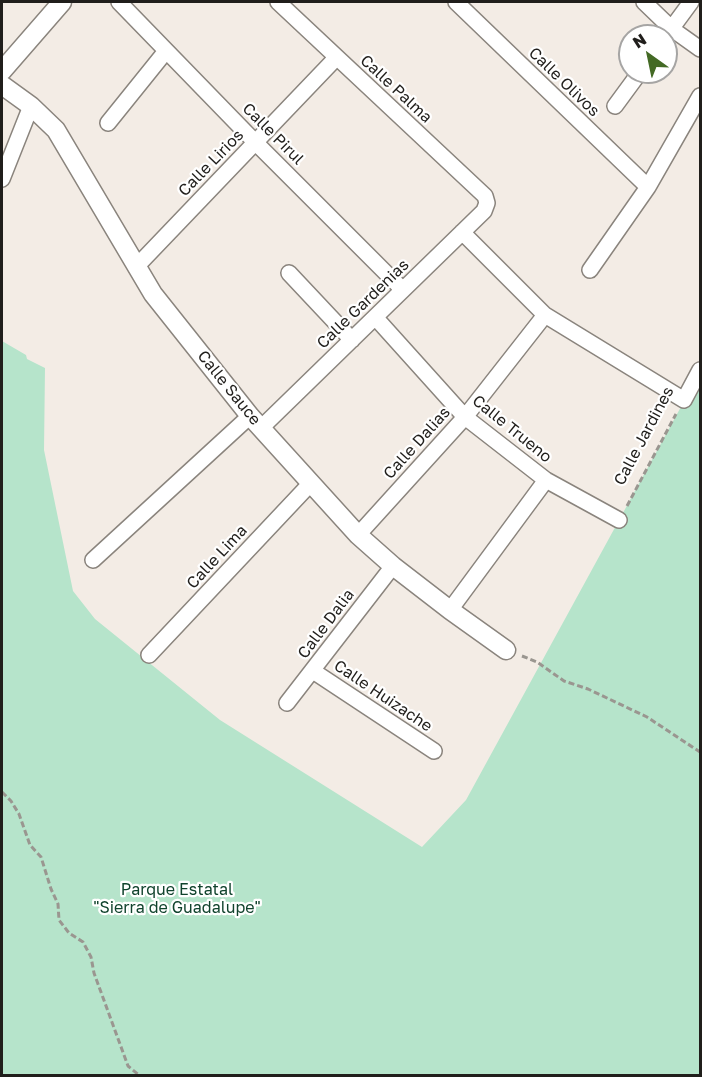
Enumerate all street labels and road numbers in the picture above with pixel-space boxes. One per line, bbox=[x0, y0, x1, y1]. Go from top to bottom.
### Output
street label: Calle Olivos bbox=[525, 43, 603, 121]
street label: Calle Palma bbox=[356, 51, 436, 127]
street label: Calle Pirul bbox=[238, 99, 308, 169]
street label: Calle Lirios bbox=[174, 126, 248, 200]
street label: Calle Gardenias bbox=[313, 255, 413, 353]
street label: Calle Sauce bbox=[193, 347, 265, 429]
street label: Calle Jardines bbox=[610, 383, 678, 489]
street label: Calle Trueno bbox=[469, 391, 555, 467]
street label: Calle Dalias bbox=[380, 403, 454, 483]
street label: Calle Lima bbox=[183, 521, 251, 593]
street label: Calle Dalia bbox=[294, 585, 358, 663]
street label: Calle Huizache bbox=[330, 656, 436, 736]

